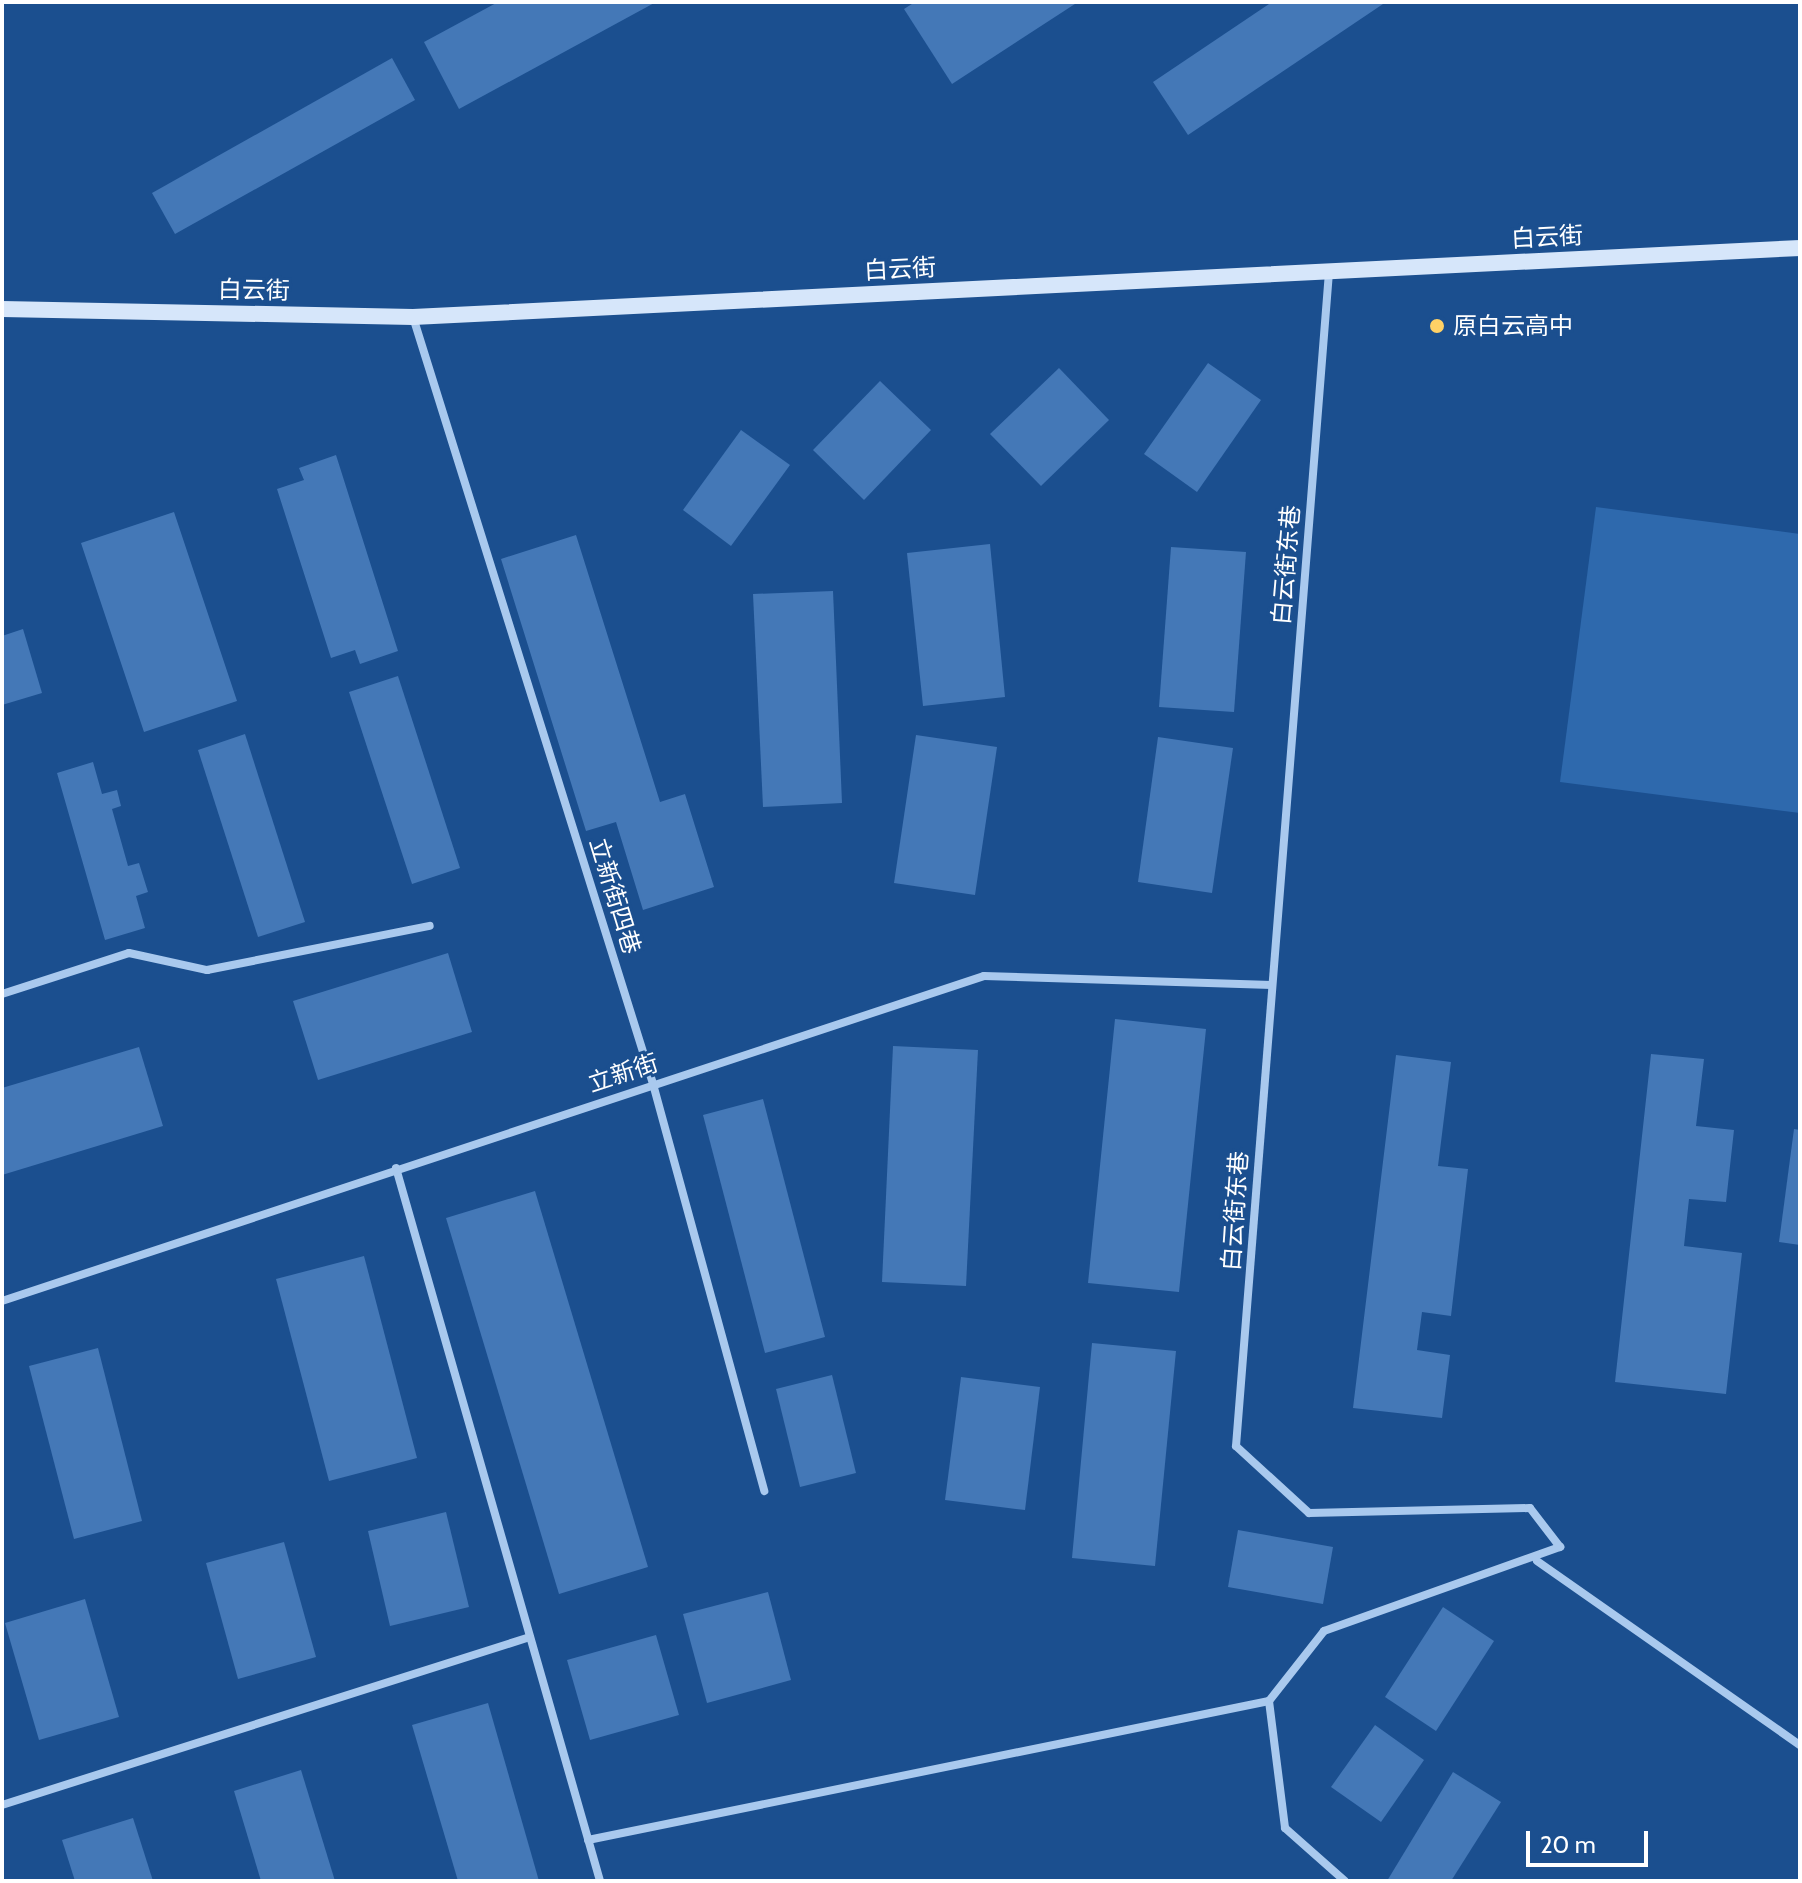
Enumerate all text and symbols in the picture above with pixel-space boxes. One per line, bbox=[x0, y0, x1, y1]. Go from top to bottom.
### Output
street label: 白云街 bbox=[1510, 221, 1584, 253]
street label: 白云街 bbox=[863, 253, 937, 285]
street label: 白云街 bbox=[218, 275, 290, 305]
place label: 原白云高中 bbox=[1453, 312, 1573, 340]
marker: 原白云高中 bbox=[1428, 317, 1446, 335]
street label: 白云街东巷 bbox=[1266, 504, 1306, 626]
street label: 立新街四巷 bbox=[584, 834, 646, 958]
street label: 立新街 bbox=[584, 1048, 662, 1098]
street label: 白云街东巷 bbox=[1216, 1150, 1254, 1272]
scale bar bbox=[1530, 1815, 1652, 1865]
text: 20 m bbox=[1540, 1830, 1596, 1859]

